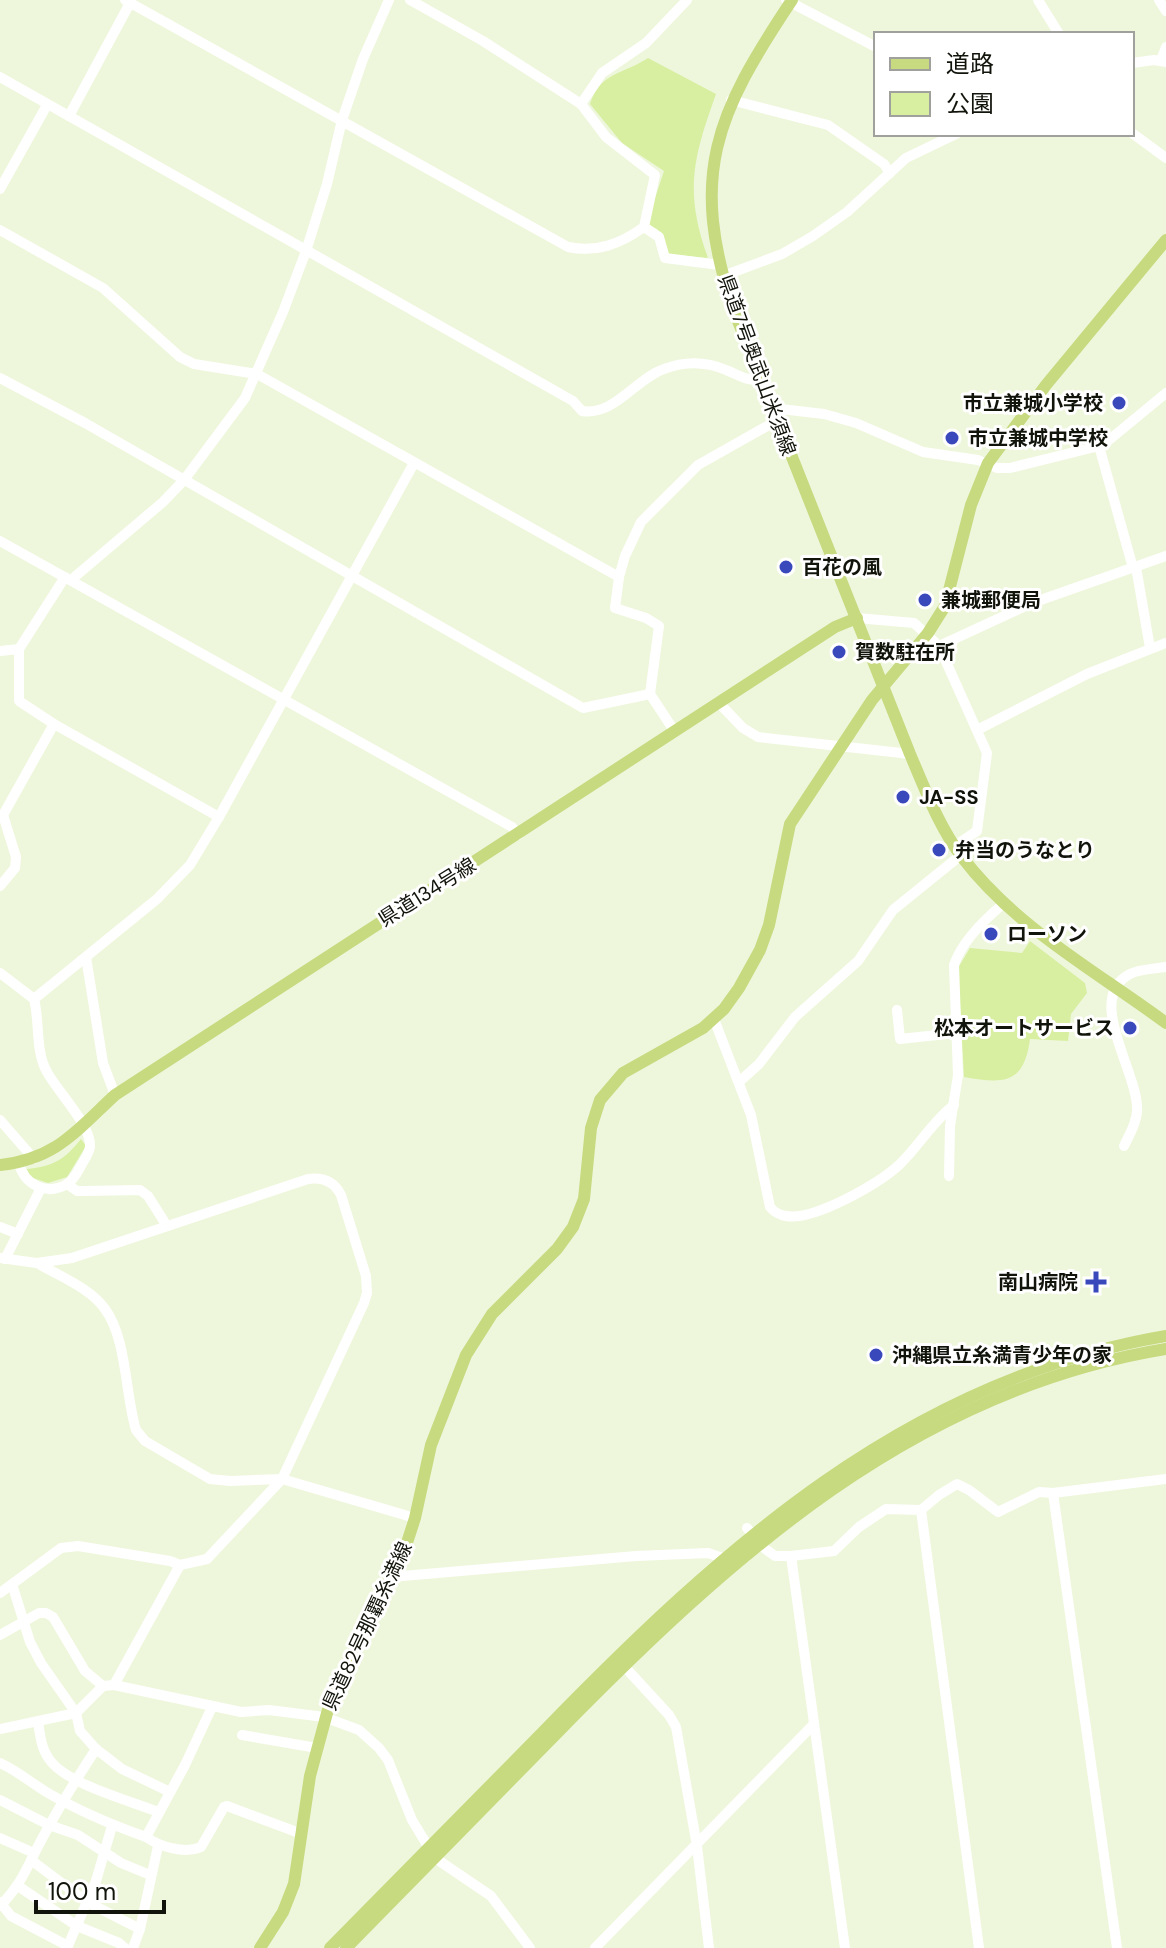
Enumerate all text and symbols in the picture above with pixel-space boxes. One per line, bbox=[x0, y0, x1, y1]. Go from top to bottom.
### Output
legend bbox=[874, 32, 1134, 136]
text: 道路 bbox=[946, 48, 994, 79]
text: 公園 bbox=[946, 88, 994, 119]
street label: 県道7号奥武山米須線 bbox=[712, 271, 802, 459]
place label: 市立兼城小学校 bbox=[963, 390, 1103, 416]
marker: 市立兼城小学校 bbox=[1110, 394, 1128, 412]
place label: 市立兼城中学校 bbox=[968, 425, 1108, 451]
marker: 市立兼城中学校 bbox=[943, 429, 961, 447]
place label: 百花の風 bbox=[802, 554, 882, 580]
marker: 百花の風 bbox=[777, 558, 795, 576]
place label: 兼城郵便局 bbox=[941, 587, 1041, 613]
marker: 兼城郵便局 bbox=[916, 591, 934, 609]
place label: 賀数駐在所 bbox=[855, 639, 955, 665]
marker: 賀数駐在所 bbox=[830, 643, 848, 661]
place label: JA-SS bbox=[919, 784, 978, 810]
marker: JA-SS bbox=[894, 788, 912, 806]
place label: 弁当のうなとり bbox=[955, 837, 1095, 863]
marker: 弁当のうなとり bbox=[930, 841, 948, 859]
street label: 県道134号線 bbox=[373, 852, 481, 932]
place label: ローソン bbox=[1007, 921, 1087, 947]
marker: ローソン bbox=[982, 925, 1000, 943]
place label: 松本オートサービス bbox=[934, 1015, 1114, 1041]
marker: 松本オートサービス bbox=[1121, 1019, 1139, 1037]
place label: 南山病院 bbox=[998, 1269, 1078, 1295]
marker: 南山病院 bbox=[1085, 1271, 1107, 1293]
place label: 沖縄県立糸満青少年の家 bbox=[892, 1342, 1112, 1368]
marker: 沖縄県立糸満青少年の家 bbox=[867, 1346, 885, 1364]
street label: 県道82号那覇糸満線 bbox=[316, 1537, 418, 1715]
scale bar bbox=[36, 1864, 164, 1914]
text: 100 m bbox=[48, 1876, 116, 1907]

